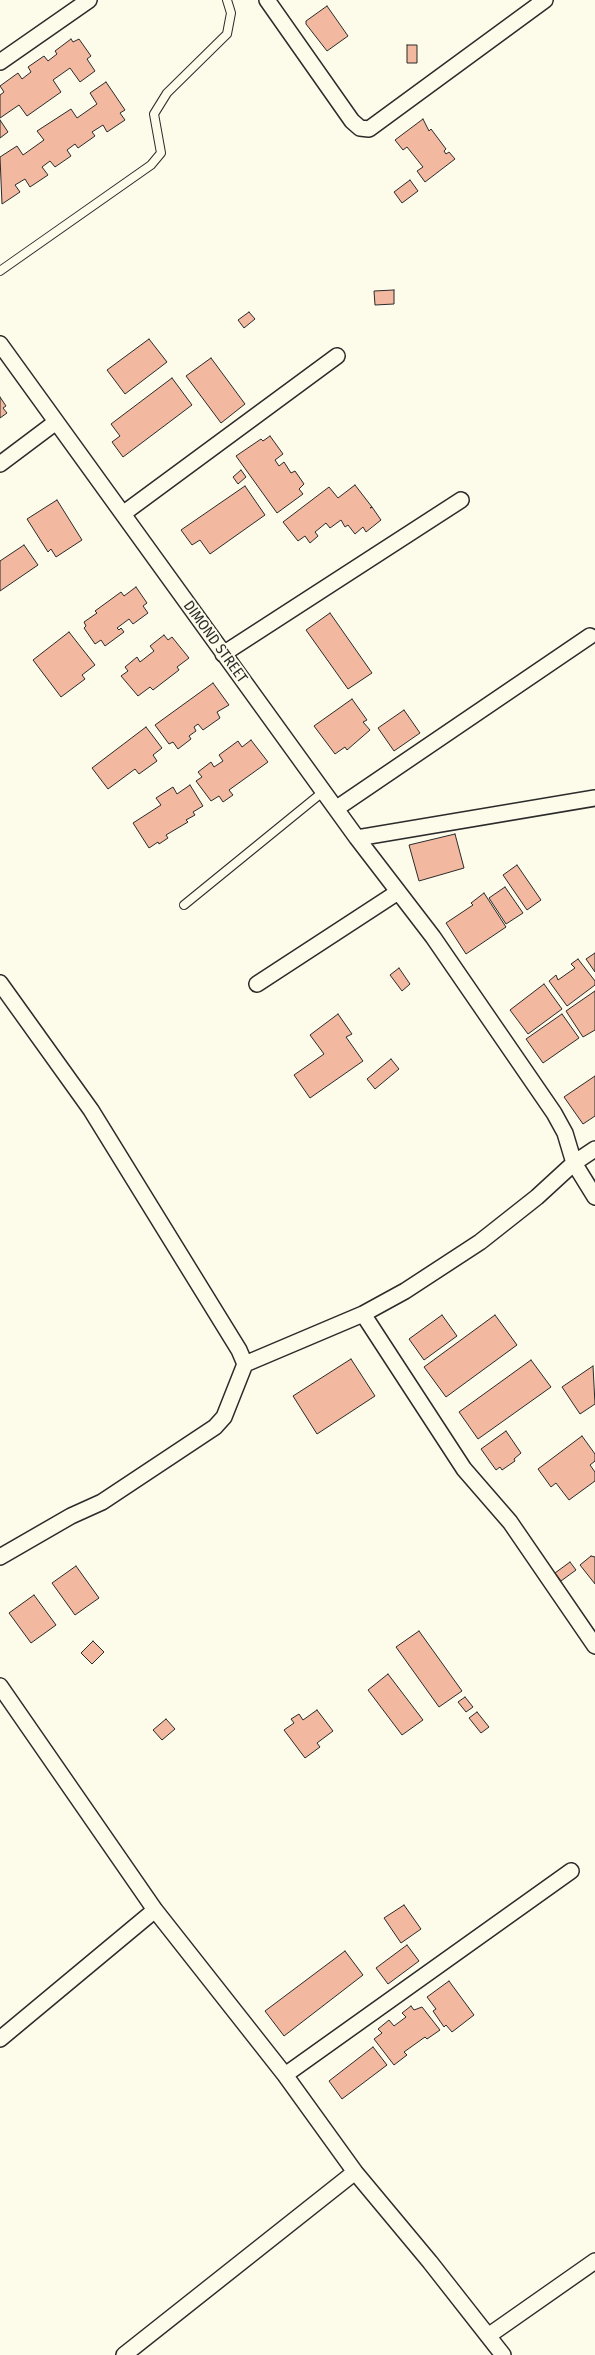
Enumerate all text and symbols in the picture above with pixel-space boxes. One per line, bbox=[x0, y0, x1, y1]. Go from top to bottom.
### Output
street label: DIMOND STREET bbox=[179, 597, 251, 687]

